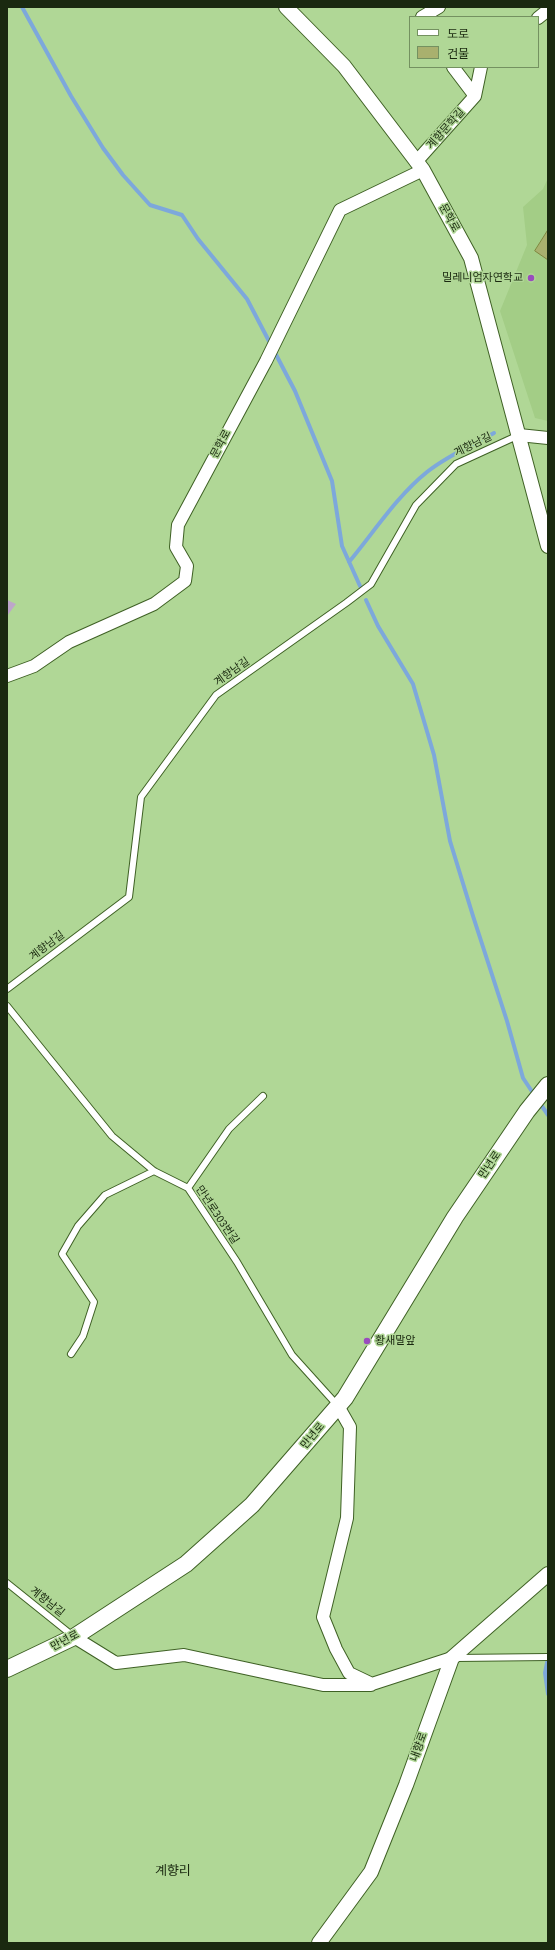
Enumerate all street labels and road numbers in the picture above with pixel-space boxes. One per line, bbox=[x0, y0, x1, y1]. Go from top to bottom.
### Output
street label: 계향문학길 bbox=[424, 106, 468, 152]
street label: 문학로 bbox=[436, 202, 462, 234]
street label: 문학로 bbox=[208, 427, 234, 461]
street label: 계향남길 bbox=[452, 430, 494, 460]
street label: 계향남길 bbox=[212, 655, 252, 689]
street label: 계향남길 bbox=[27, 929, 67, 963]
street label: 만년로 bbox=[476, 1149, 504, 1181]
street label: 만년로303번길 bbox=[193, 1183, 241, 1247]
street label: 만년로 bbox=[298, 1420, 328, 1452]
street label: 계향남길 bbox=[27, 1584, 67, 1620]
street label: 만년로 bbox=[48, 1628, 82, 1654]
street label: 내향로 bbox=[408, 1730, 430, 1764]

